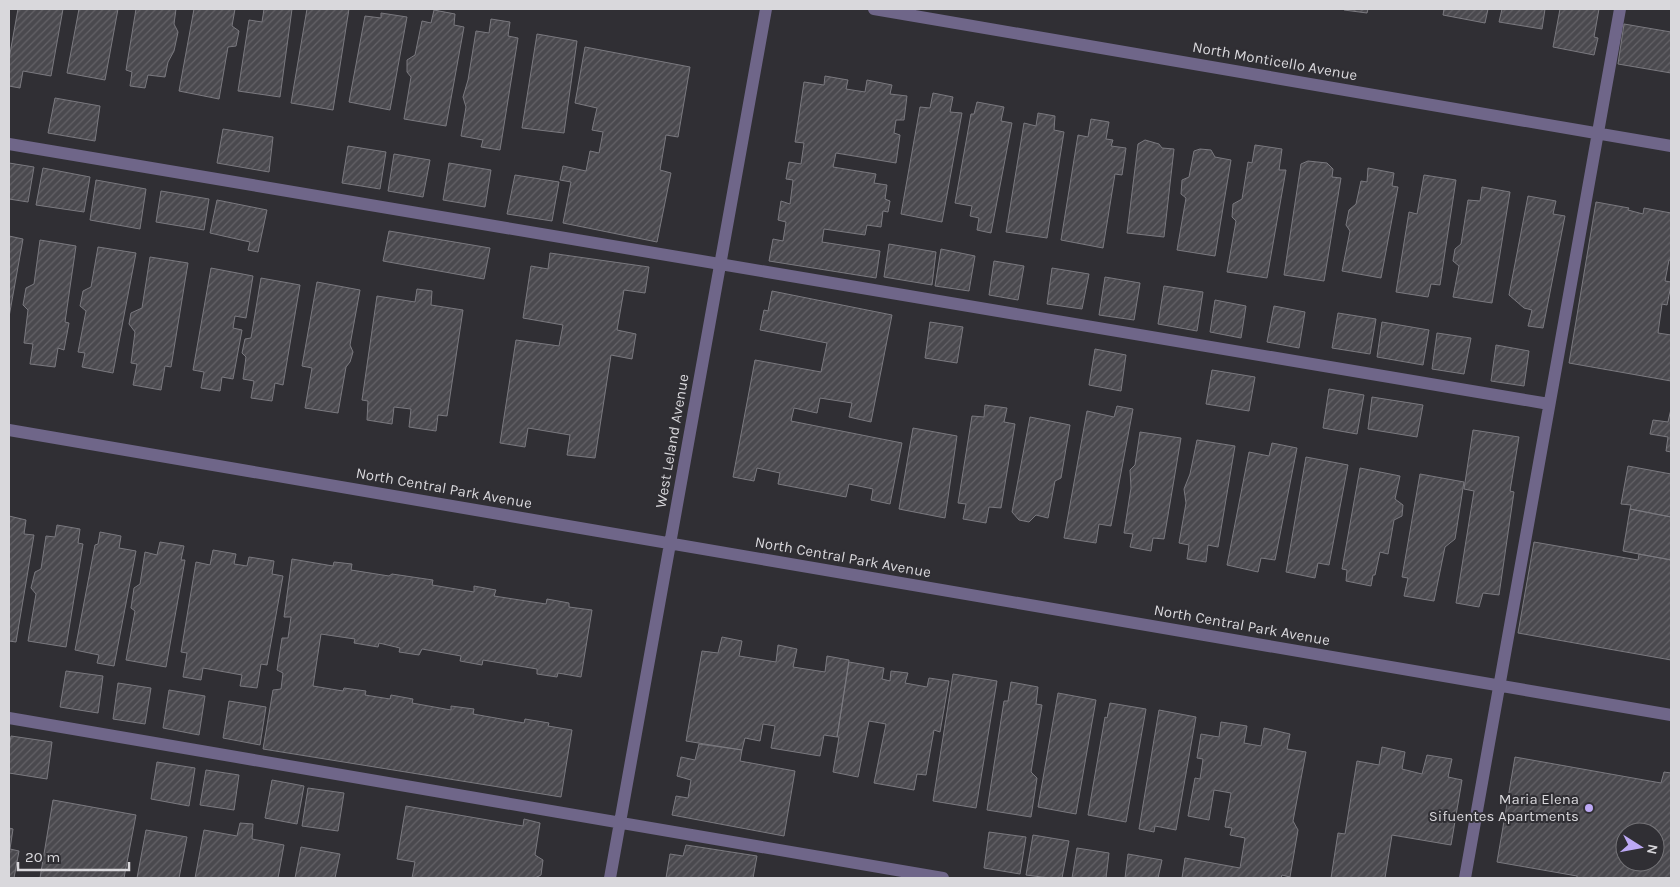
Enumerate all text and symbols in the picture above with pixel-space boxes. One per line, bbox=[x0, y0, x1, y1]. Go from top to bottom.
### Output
street label: North Monticello Avenue bbox=[1191, 38, 1359, 84]
street label: West Leland Avenue bbox=[651, 373, 693, 509]
street label: North Central Park Avenue bbox=[355, 464, 533, 512]
street label: North Central Park Avenue bbox=[754, 533, 932, 581]
street label: North Central Park Avenue bbox=[1153, 601, 1331, 649]
place label: Maria Elena Sifuentes Apartments bbox=[1429, 790, 1579, 825]
marker: Maria Elena Sifuentes Apartments bbox=[1583, 802, 1595, 814]
north arrow bbox=[1615, 822, 1665, 872]
scale bar bbox=[18, 840, 129, 872]
text: N bbox=[1643, 843, 1662, 856]
text: 20 m bbox=[25, 848, 60, 866]

